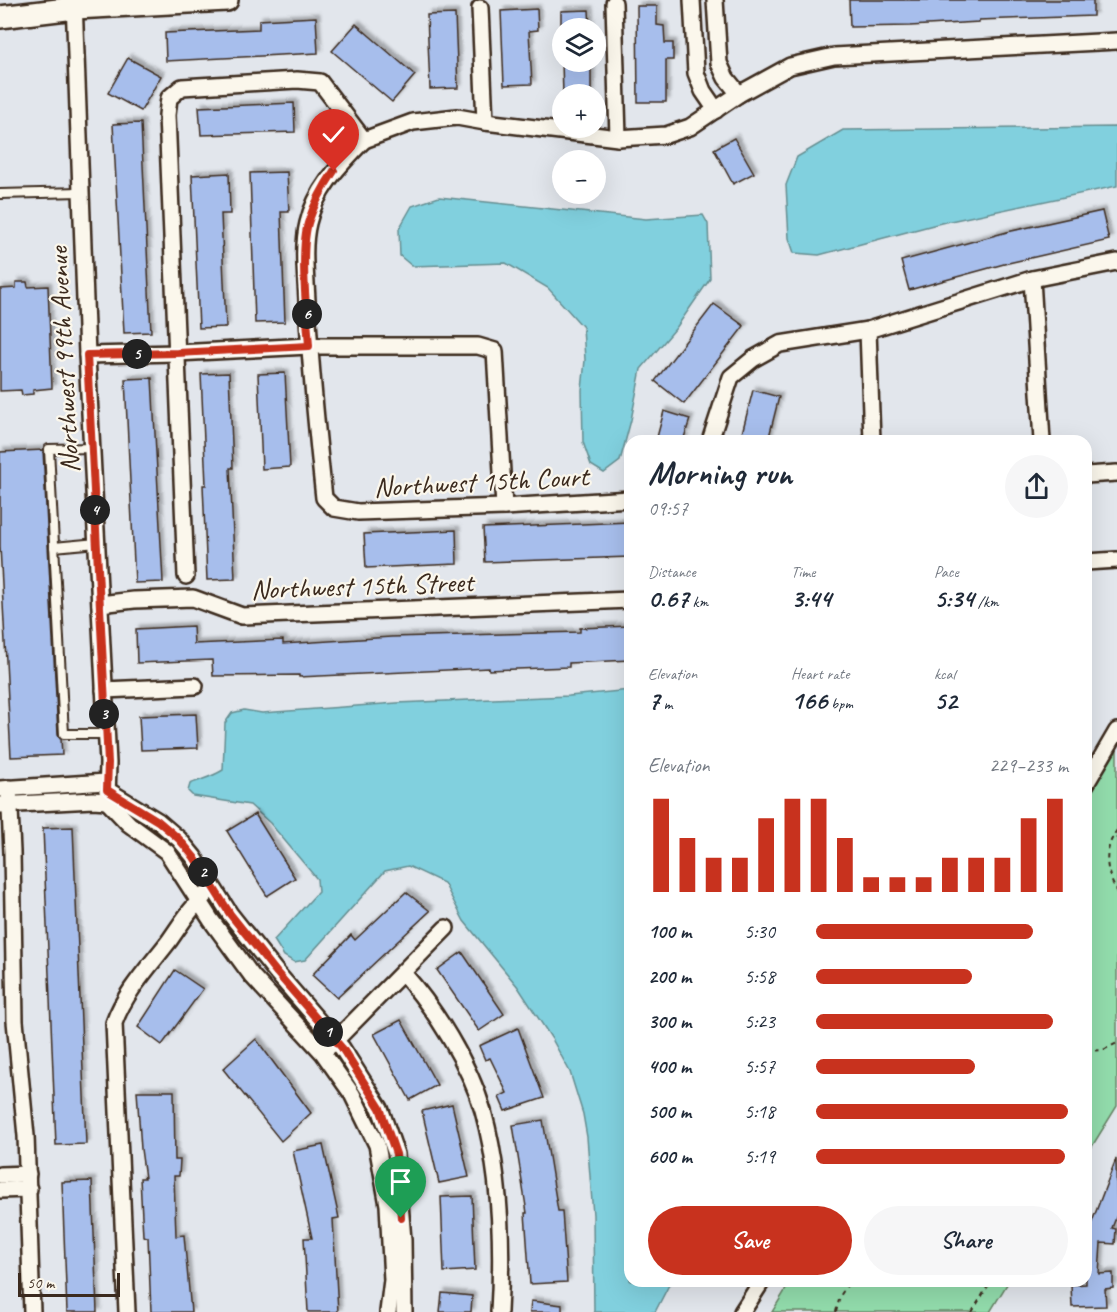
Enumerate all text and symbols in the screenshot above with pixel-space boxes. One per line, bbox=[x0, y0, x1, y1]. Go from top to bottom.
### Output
map controls bbox=[552, 18, 606, 204]
button: layers bbox=[552, 18, 606, 72]
button: + bbox=[552, 84, 606, 138]
pin bbox=[308, 109, 359, 171]
icon: check bbox=[317, 118, 350, 151]
button: − bbox=[552, 150, 606, 204]
street label: Northwest 99th Avenue bbox=[40, 244, 87, 474]
pin: 6 bbox=[292, 299, 322, 329]
text: 6 bbox=[303, 304, 311, 324]
pin: 5 bbox=[122, 339, 152, 369]
text: 5 bbox=[134, 344, 140, 364]
text: Morning run bbox=[648, 452, 792, 494]
button: share bbox=[1005, 455, 1068, 518]
street label: Northwest 15th Court bbox=[373, 458, 592, 505]
pin: 4 bbox=[80, 495, 110, 525]
text: 09:57 bbox=[648, 496, 688, 521]
text: 4 bbox=[91, 500, 99, 520]
text: Distance bbox=[648, 562, 696, 582]
text: Time bbox=[791, 562, 815, 582]
text: Pace bbox=[934, 562, 959, 582]
street label: Northwest 15th Street bbox=[250, 564, 476, 607]
text: 0.67 bbox=[648, 582, 689, 615]
text: 3:44 bbox=[791, 582, 831, 615]
text: 5:34 bbox=[934, 582, 974, 615]
text: km bbox=[689, 592, 708, 612]
text: /km bbox=[974, 592, 999, 612]
text: Elevation bbox=[648, 664, 697, 684]
text: Heart rate bbox=[791, 664, 849, 684]
text: kcal bbox=[934, 664, 955, 684]
text: 7 bbox=[648, 684, 660, 717]
text: 166 bbox=[791, 684, 827, 717]
text: 52 bbox=[934, 684, 957, 717]
text: m bbox=[660, 694, 672, 714]
text: bpm bbox=[827, 694, 853, 714]
pin: 3 bbox=[89, 699, 119, 729]
text: 3 bbox=[100, 704, 108, 724]
text: Elevation bbox=[648, 753, 710, 778]
text: 229–233 m bbox=[989, 753, 1068, 778]
pin: 2 bbox=[188, 857, 218, 887]
text: 2 bbox=[199, 862, 207, 882]
text: 100 m bbox=[648, 919, 691, 944]
text: 5:30 bbox=[744, 919, 775, 944]
text: 200 m bbox=[648, 964, 691, 989]
text: 5:58 bbox=[744, 964, 775, 989]
text: 300 m bbox=[648, 1009, 691, 1034]
text: 5:23 bbox=[744, 1009, 775, 1034]
pin: 1 bbox=[313, 1017, 343, 1047]
text: 1 bbox=[324, 1022, 332, 1042]
text: 400 m bbox=[648, 1054, 691, 1079]
text: 5:57 bbox=[744, 1054, 775, 1079]
text: 500 m bbox=[648, 1099, 691, 1124]
text: 5:18 bbox=[744, 1099, 775, 1124]
text: 600 m bbox=[648, 1144, 692, 1169]
text: 5:19 bbox=[744, 1144, 775, 1169]
pin bbox=[375, 1156, 426, 1218]
icon: arrive bbox=[384, 1165, 417, 1198]
button: Save bbox=[648, 1206, 852, 1275]
button: Share bbox=[864, 1206, 1068, 1275]
scale bar bbox=[18, 1270, 120, 1298]
text: 50 m bbox=[27, 1273, 54, 1293]

